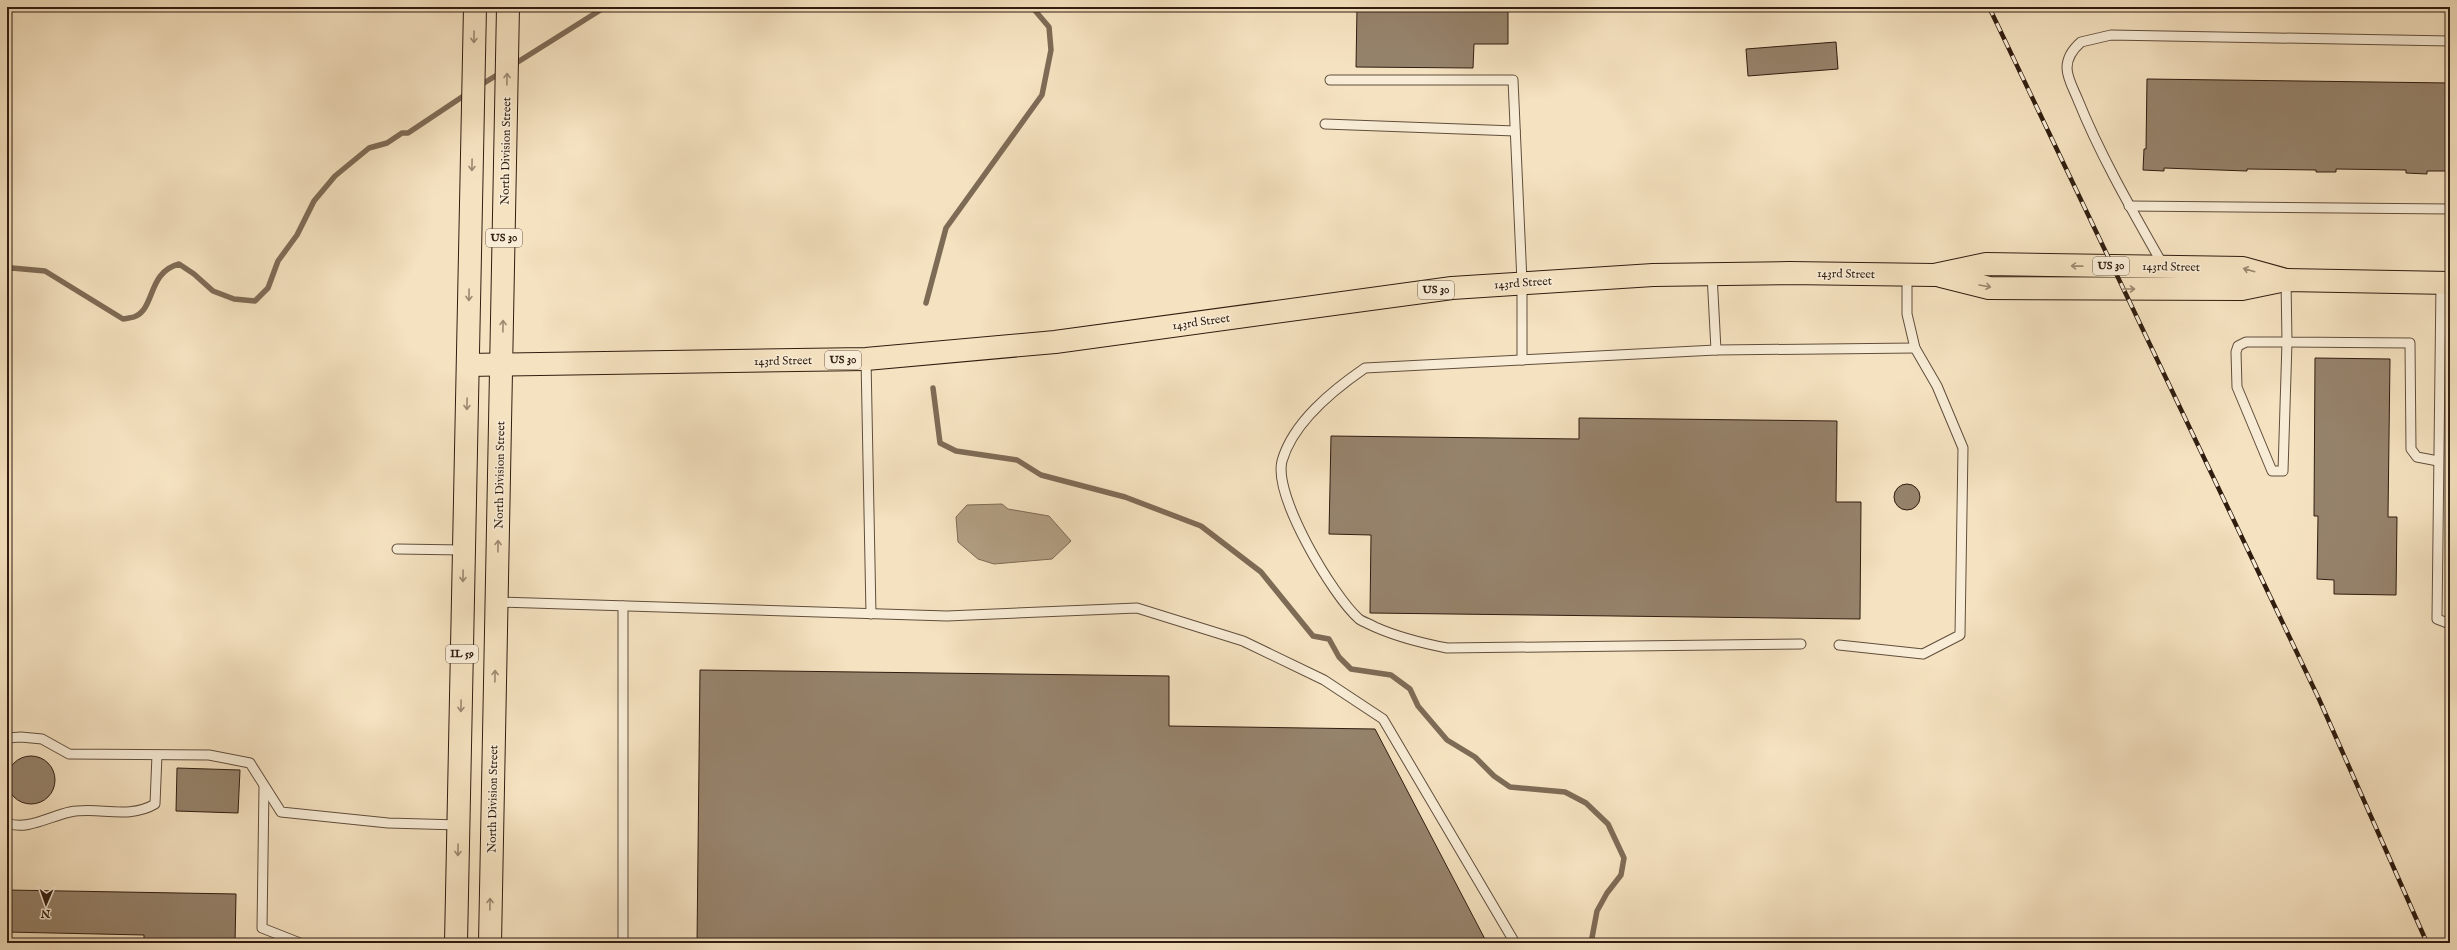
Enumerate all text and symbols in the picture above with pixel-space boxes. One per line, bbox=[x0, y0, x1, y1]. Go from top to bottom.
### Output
one-way arrow bbox=[470, 30, 478, 43]
one-way arrow bbox=[503, 73, 511, 86]
street label: North Division Street bbox=[498, 97, 514, 205]
one-way arrow bbox=[468, 158, 476, 171]
road number: US 30 bbox=[486, 229, 522, 247]
road number: US 30 bbox=[2093, 257, 2129, 275]
street label: 143rd Street bbox=[2142, 259, 2200, 275]
one-way arrow bbox=[2071, 262, 2084, 270]
one-way arrow bbox=[2243, 265, 2256, 273]
street label: 143rd Street bbox=[1817, 266, 1875, 282]
street label: 143rd Street bbox=[1494, 273, 1552, 293]
road number: US 30 bbox=[1418, 281, 1454, 299]
one-way arrow bbox=[1979, 283, 1992, 291]
one-way arrow bbox=[2122, 285, 2135, 293]
one-way arrow bbox=[465, 288, 473, 301]
street label: 143rd Street bbox=[1171, 311, 1231, 333]
one-way arrow bbox=[499, 320, 507, 333]
road number: US 30 bbox=[825, 351, 861, 369]
street label: 143rd Street bbox=[754, 353, 812, 369]
one-way arrow bbox=[463, 397, 471, 410]
street label: North Division Street bbox=[492, 421, 508, 529]
one-way arrow bbox=[494, 540, 502, 553]
one-way arrow bbox=[460, 569, 467, 582]
road number: IL 59 bbox=[446, 645, 478, 663]
one-way arrow bbox=[491, 670, 499, 683]
one-way arrow bbox=[457, 699, 465, 712]
street label: North Division Street bbox=[485, 745, 501, 853]
one-way arrow bbox=[454, 843, 462, 856]
north arrow bbox=[26, 884, 66, 924]
one-way arrow bbox=[487, 898, 494, 911]
text: N bbox=[40, 906, 52, 920]

